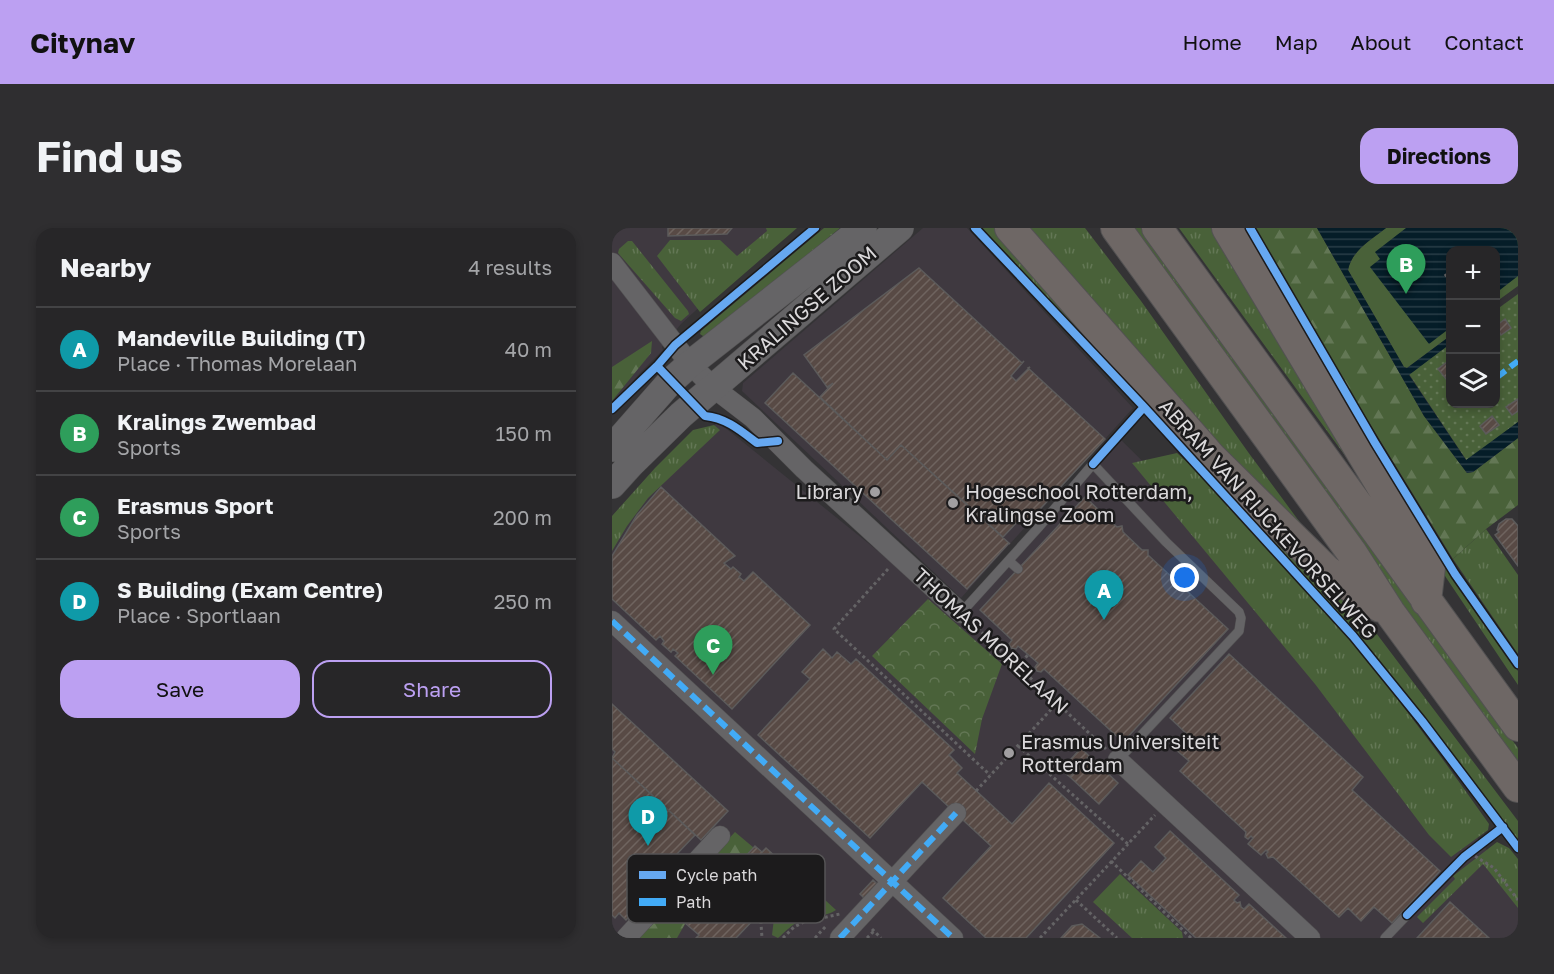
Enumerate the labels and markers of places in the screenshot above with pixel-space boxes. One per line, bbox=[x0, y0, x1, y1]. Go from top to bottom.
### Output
pin: B bbox=[1386, 244, 1426, 294]
place label: Library bbox=[795, 479, 863, 503]
place label: Hogeschool Rotterdam, Kralingse Zoom bbox=[965, 479, 1193, 526]
marker: Library bbox=[868, 485, 882, 499]
marker: Hogeschool Rotterdam, Kralingse Zoom bbox=[946, 496, 960, 510]
pin: A bbox=[1084, 570, 1124, 620]
pin: C bbox=[694, 626, 732, 675]
place label: Erasmus Universiteit Rotterdam bbox=[1021, 729, 1219, 776]
marker: Erasmus Universiteit Rotterdam bbox=[1002, 746, 1016, 760]
pin: D bbox=[628, 796, 668, 846]

